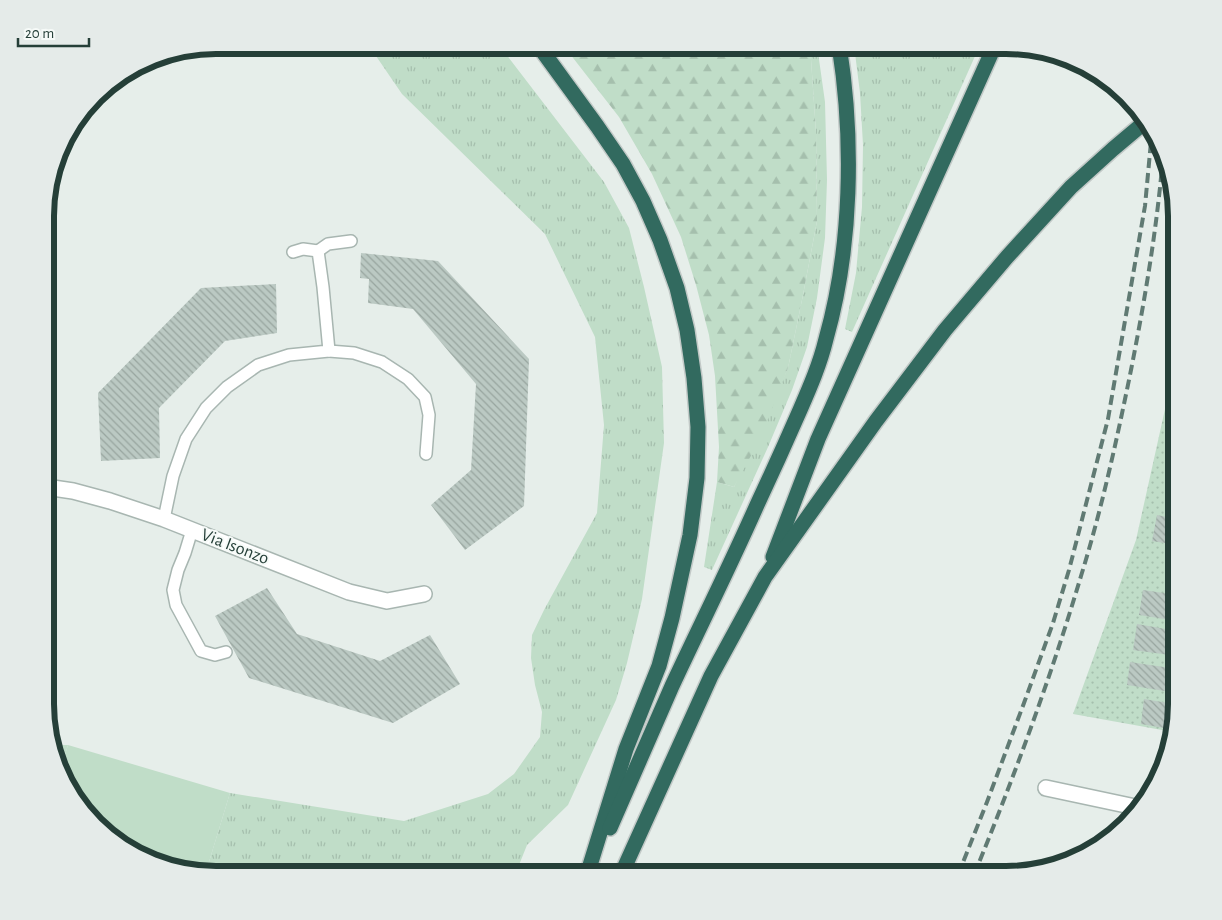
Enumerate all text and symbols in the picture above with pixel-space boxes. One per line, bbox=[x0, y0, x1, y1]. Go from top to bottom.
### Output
scale bar bbox=[18, 15, 89, 47]
text: 20 m bbox=[25, 26, 54, 41]
street label: Via Isonzo bbox=[199, 526, 271, 568]

